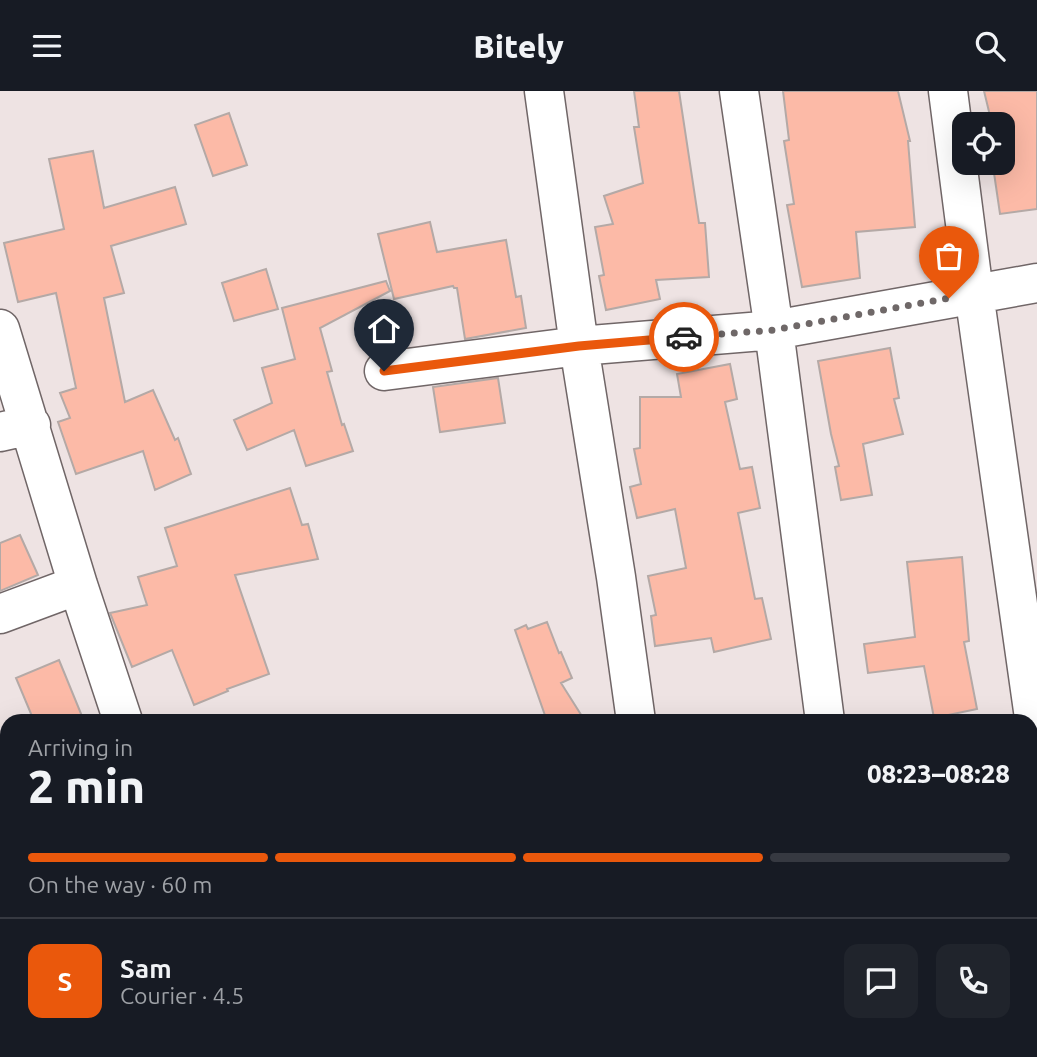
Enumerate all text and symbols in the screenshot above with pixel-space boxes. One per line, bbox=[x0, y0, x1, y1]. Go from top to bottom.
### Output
icon: menu bbox=[28, 27, 66, 65]
icon: search bbox=[971, 27, 1009, 65]
text: Bitely bbox=[473, 28, 564, 64]
map controls bbox=[952, 112, 1015, 175]
button: locate bbox=[952, 112, 1015, 175]
pin bbox=[919, 226, 979, 298]
icon: bag bbox=[930, 237, 968, 275]
pin bbox=[354, 299, 414, 371]
courier bbox=[649, 302, 719, 372]
icon: home bbox=[365, 310, 403, 348]
icon: car bbox=[665, 318, 703, 356]
text: Arriving in bbox=[28, 735, 133, 760]
text: 08:23–08:28 bbox=[867, 759, 1010, 788]
text: 2 min bbox=[28, 760, 145, 812]
text: On the way · 60 m bbox=[28, 872, 212, 897]
button: chat bbox=[844, 944, 918, 1018]
button: phone bbox=[936, 944, 1010, 1018]
text: Sam bbox=[120, 954, 172, 983]
text: S bbox=[58, 967, 72, 996]
text: Courier · 4.5 bbox=[120, 983, 244, 1008]

